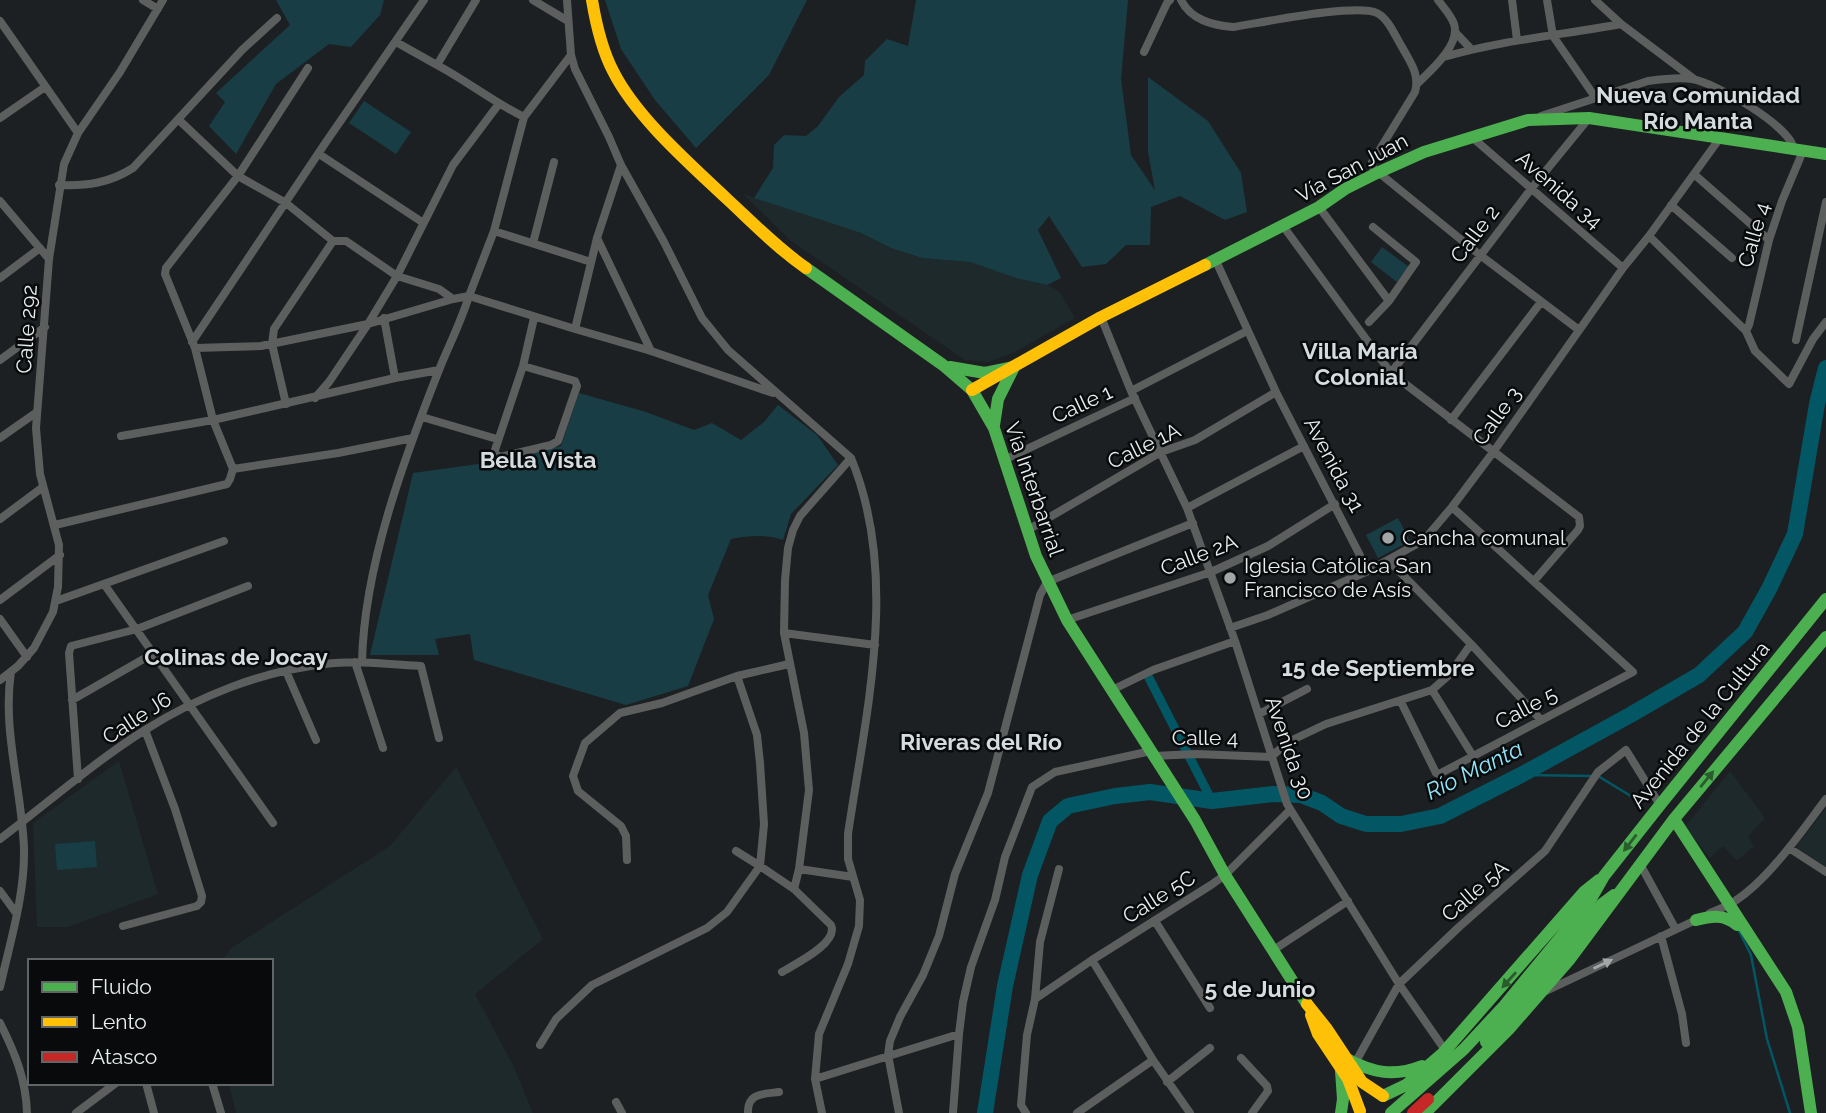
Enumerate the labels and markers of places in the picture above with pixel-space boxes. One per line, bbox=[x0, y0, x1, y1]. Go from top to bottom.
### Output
place label: Cancha comunal bbox=[1402, 525, 1566, 550]
marker: Cancha comunal bbox=[1380, 530, 1396, 546]
place label: Iglesia Católica San Francisco de Asís bbox=[1244, 553, 1432, 602]
marker: Iglesia Católica San Francisco de Asís bbox=[1222, 570, 1238, 586]

